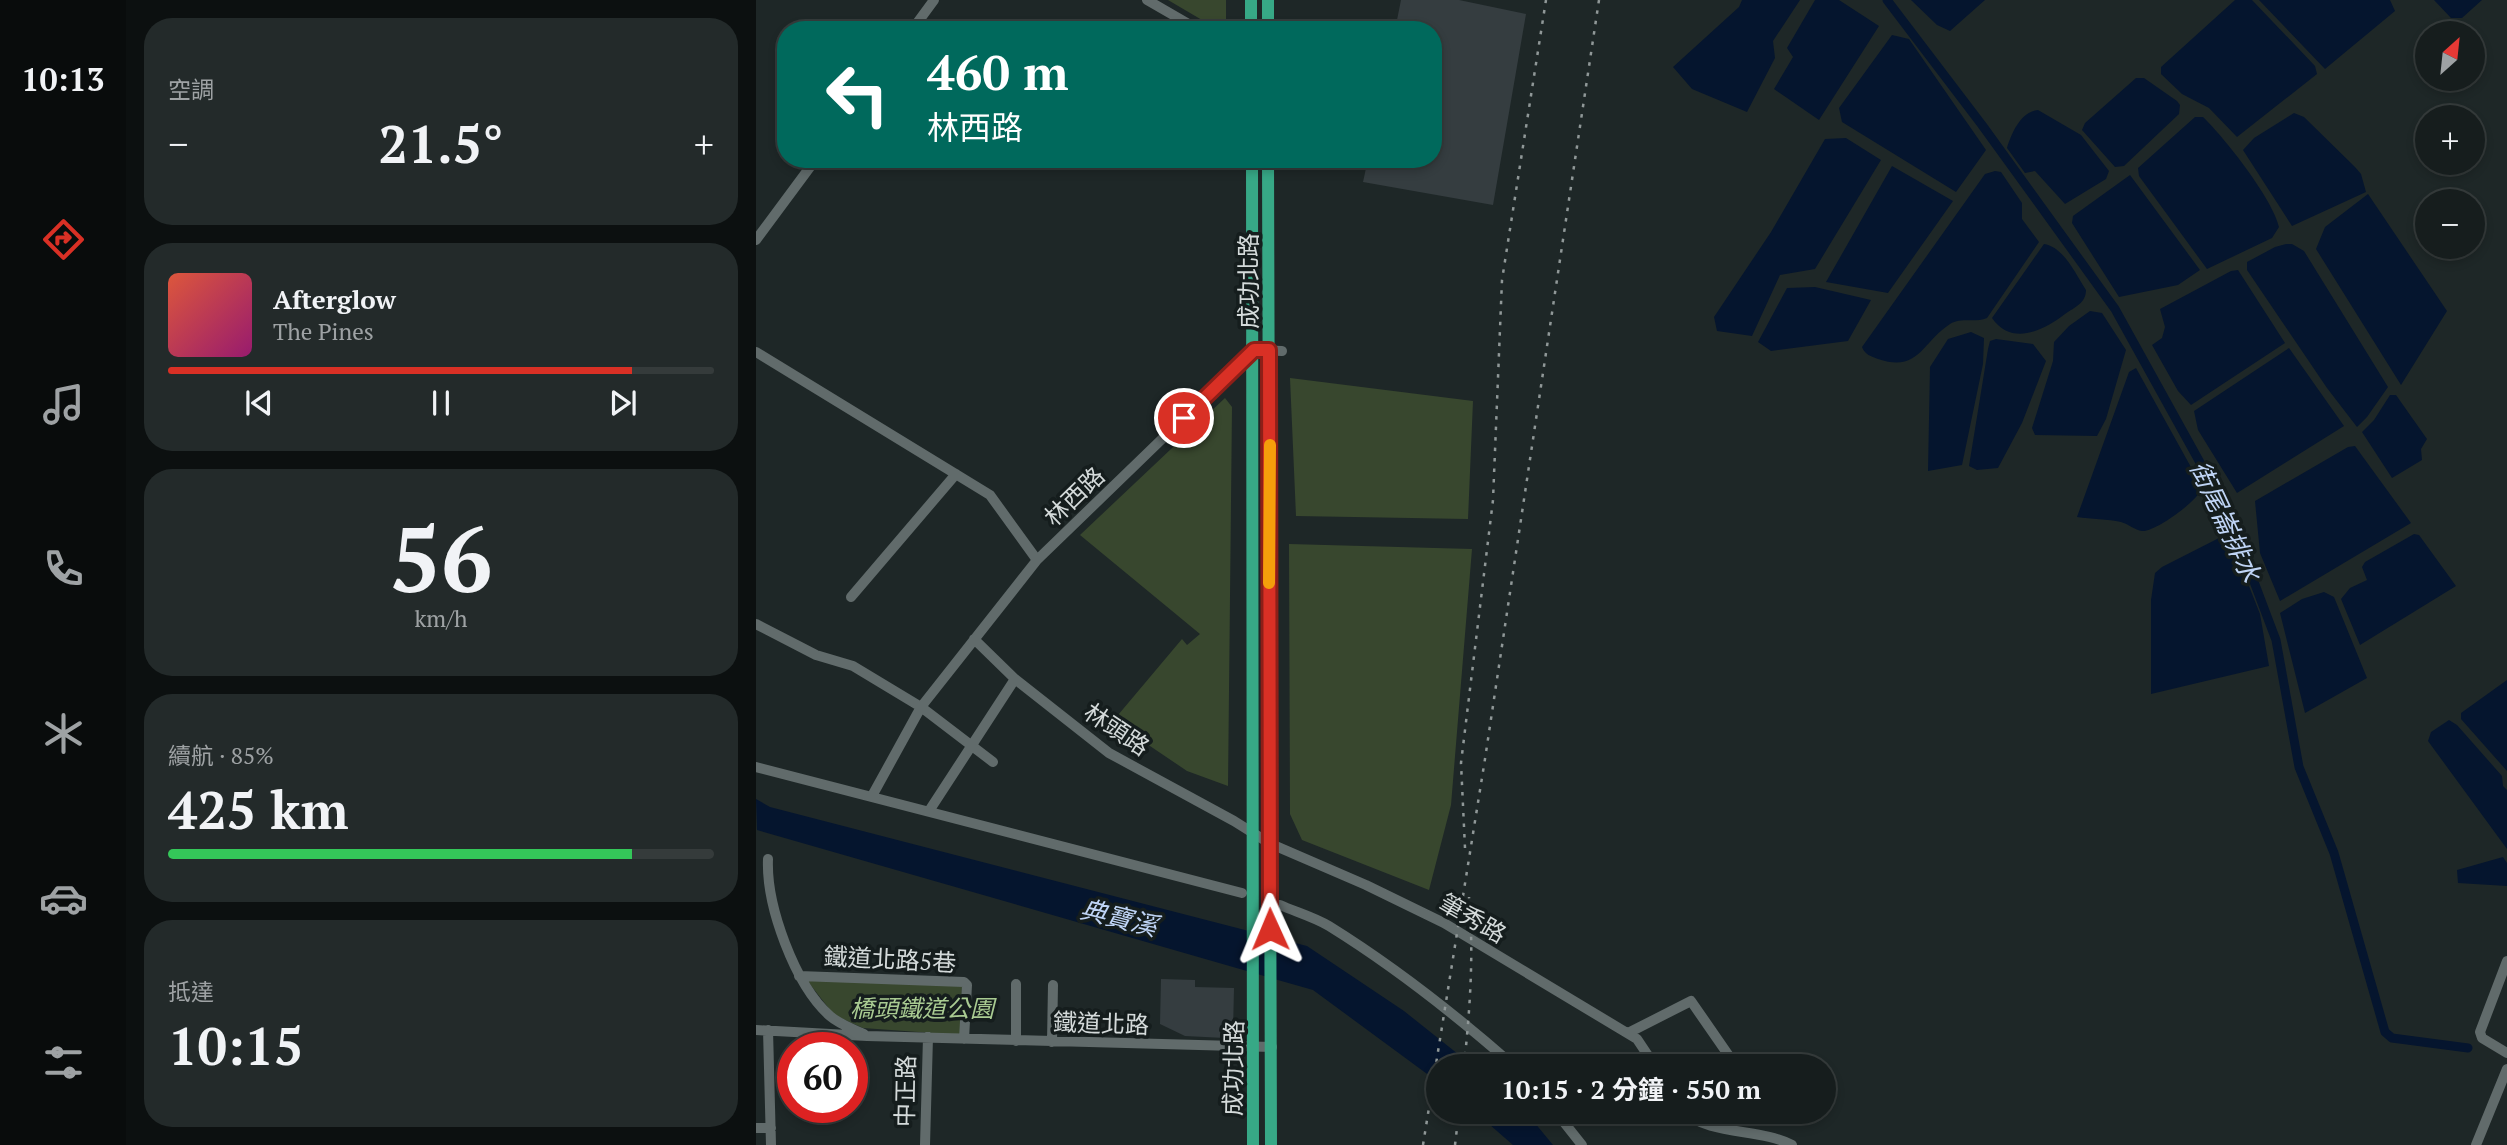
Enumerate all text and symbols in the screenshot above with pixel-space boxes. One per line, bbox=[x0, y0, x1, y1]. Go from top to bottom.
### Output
north arrow bbox=[2415, 21, 2485, 91]
map controls bbox=[2415, 21, 2485, 259]
text: 460 m bbox=[927, 39, 1069, 104]
icon: left bbox=[812, 49, 903, 140]
text: 10:13 bbox=[21, 58, 105, 100]
text: 空調 bbox=[168, 74, 214, 105]
button: + bbox=[2415, 105, 2485, 175]
text: 林西路 bbox=[927, 106, 1023, 148]
text: 21.5° bbox=[378, 109, 504, 178]
text: − bbox=[168, 119, 188, 169]
text: + bbox=[694, 119, 714, 169]
button: − bbox=[2415, 189, 2485, 259]
icon: directions bbox=[39, 215, 88, 264]
street label: 成功北路 bbox=[1232, 233, 1264, 329]
text: Afterglow bbox=[273, 282, 396, 316]
text: The Pines bbox=[273, 316, 374, 347]
icon: music bbox=[39, 380, 88, 429]
icon: previous bbox=[240, 384, 278, 422]
icon: pause bbox=[422, 384, 460, 422]
icon: next bbox=[604, 384, 642, 422]
pin bbox=[1154, 388, 1214, 448]
icon: arrive bbox=[1165, 399, 1203, 437]
water label: 街尾崙排水 bbox=[2183, 455, 2269, 588]
street label: 林西路 bbox=[1037, 459, 1111, 533]
text: 56 bbox=[390, 497, 492, 618]
icon: phone bbox=[39, 544, 88, 593]
text: km/h bbox=[414, 603, 468, 634]
street label: 林頭路 bbox=[1078, 696, 1156, 762]
icon: climate bbox=[39, 709, 88, 758]
text: 續航 · 85% bbox=[168, 740, 274, 771]
text: 425 km bbox=[168, 775, 349, 844]
icon: car bbox=[39, 874, 88, 923]
street label: 筆秀路 bbox=[1434, 886, 1512, 950]
water label: 典寶溪 bbox=[1077, 891, 1165, 944]
position arrow bbox=[1233, 892, 1307, 966]
street label: 鐵道北路5巷 bbox=[823, 940, 957, 978]
text: 抵達 bbox=[168, 976, 214, 1007]
park label: 橋頭鐵道公園 bbox=[850, 992, 997, 1024]
street label: 鐵道北路 bbox=[1052, 1005, 1150, 1041]
text: 10:15 bbox=[168, 1011, 303, 1080]
street label: 成功北路 bbox=[1216, 1020, 1250, 1116]
speed limit sign: 60 bbox=[777, 1032, 868, 1123]
icon: filters bbox=[39, 1038, 88, 1087]
street label: 中正路 bbox=[888, 1055, 922, 1127]
text: 10:15 · 2 分鐘 · 550 m bbox=[1501, 1072, 1761, 1106]

